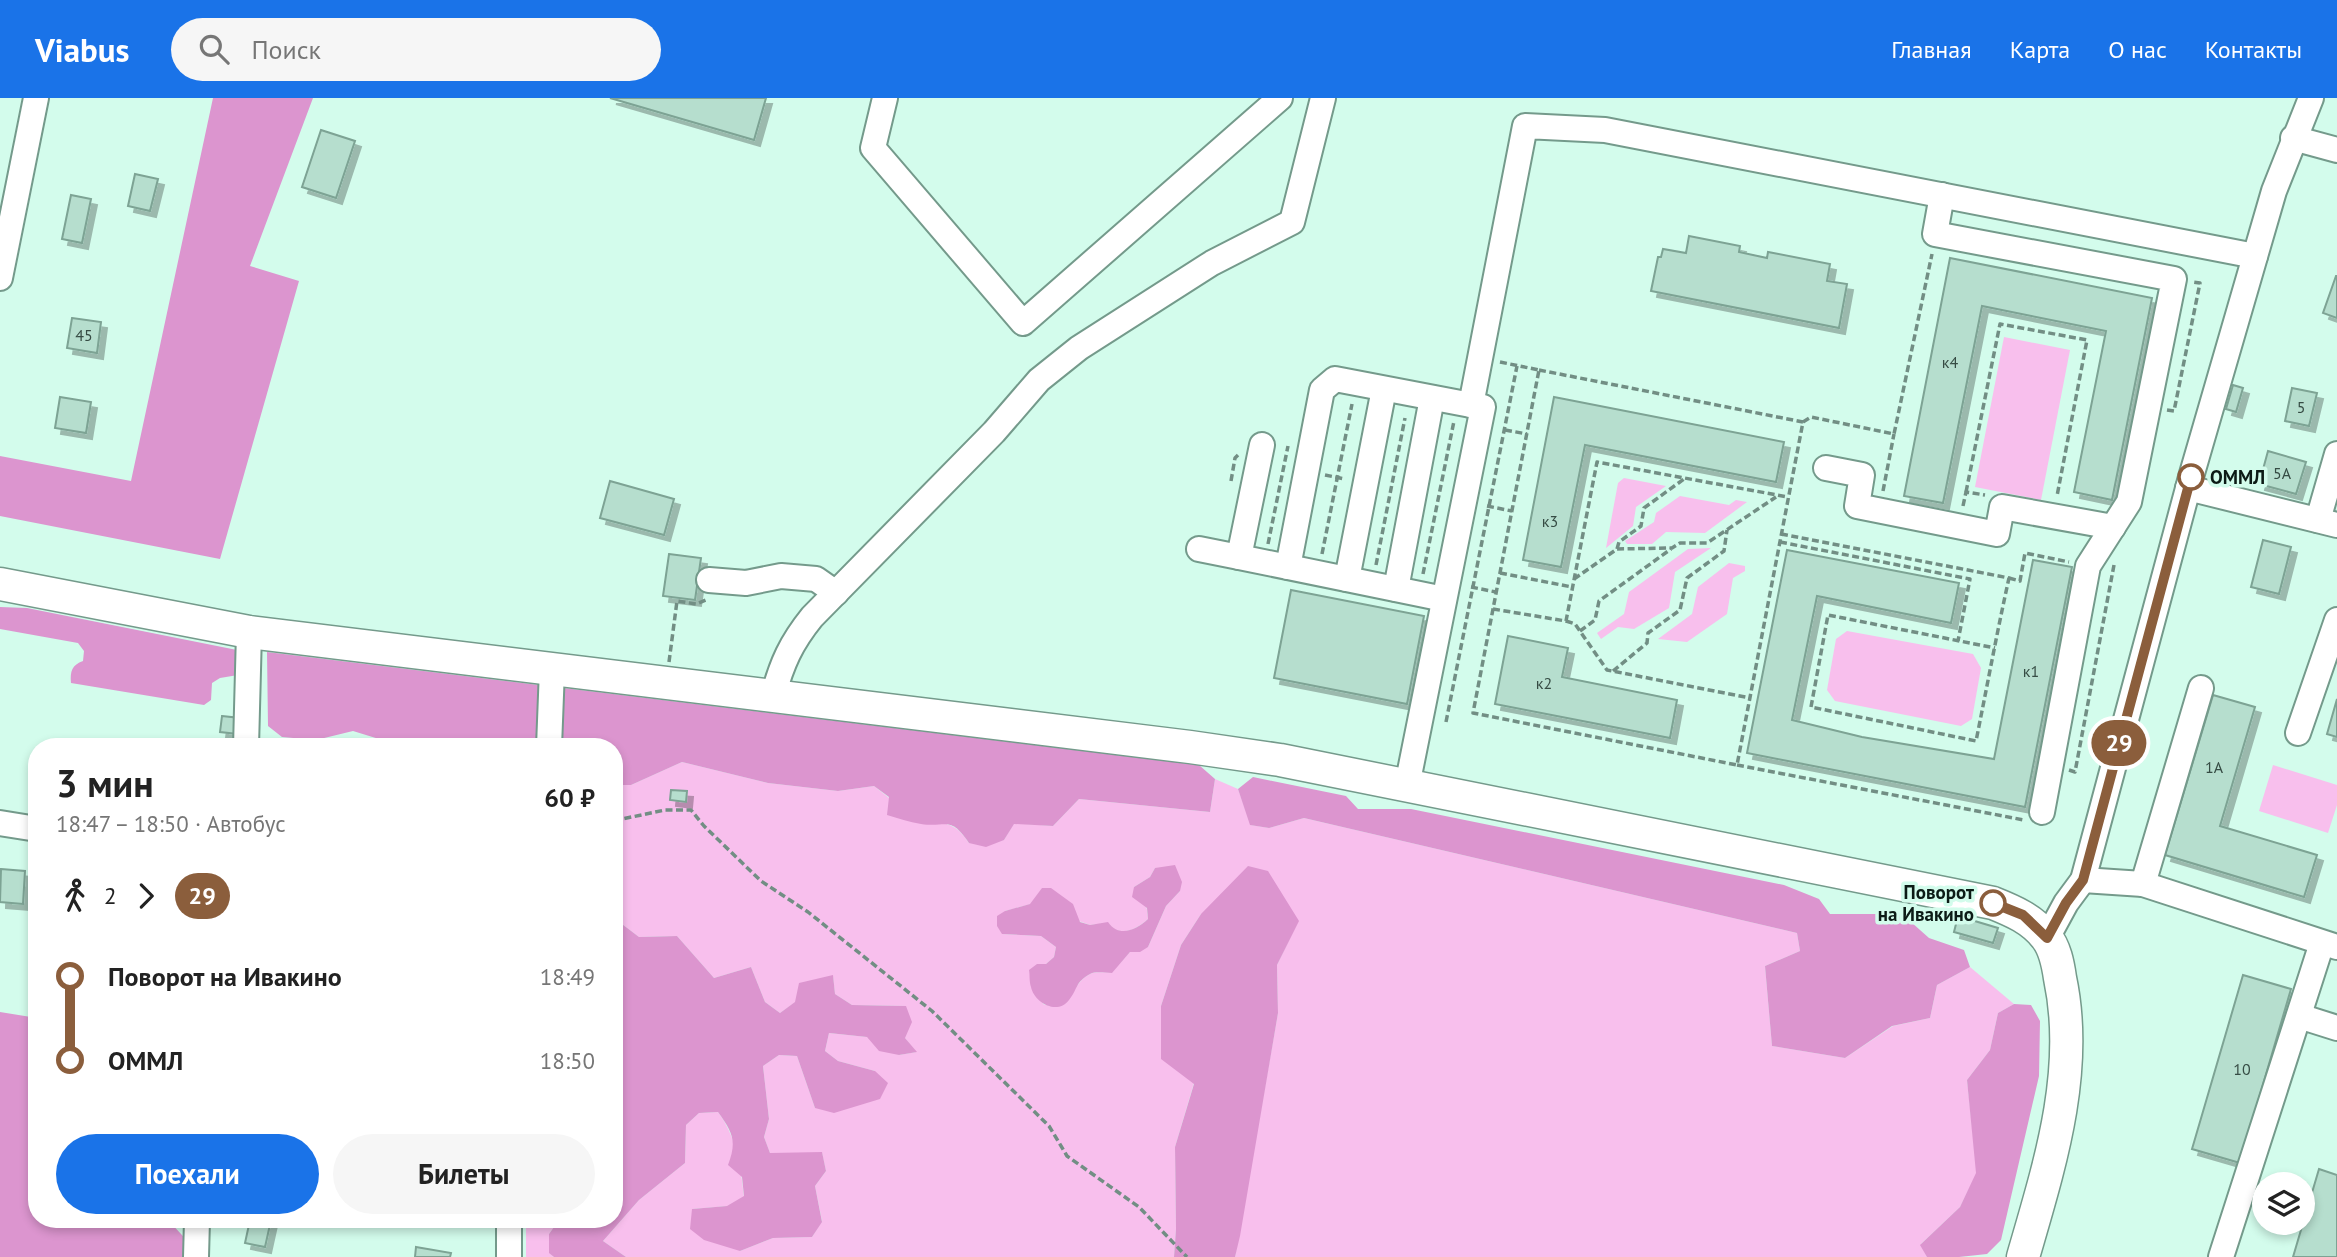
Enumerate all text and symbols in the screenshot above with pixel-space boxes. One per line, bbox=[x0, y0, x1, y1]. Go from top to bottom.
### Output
search box bbox=[171, 18, 661, 81]
text: Viabus bbox=[35, 28, 129, 71]
icon: search bbox=[195, 30, 233, 68]
text: Поиск bbox=[251, 33, 321, 66]
text: Главная bbox=[1891, 34, 1972, 65]
text: Карта bbox=[2010, 34, 2070, 65]
text: О нас bbox=[2108, 34, 2167, 65]
text: Контакты bbox=[2205, 34, 2302, 65]
house number: 45 bbox=[75, 325, 93, 345]
house number: к4 bbox=[1942, 352, 1958, 372]
house number: 5 bbox=[2297, 397, 2305, 417]
house number: 5А bbox=[2273, 463, 2292, 483]
marker: ОММЛ bbox=[2178, 464, 2204, 490]
place label: ОММЛ bbox=[2210, 465, 2265, 489]
house number: к3 bbox=[1542, 511, 1558, 531]
house number: к1 bbox=[2023, 661, 2039, 681]
house number: к2 bbox=[1536, 673, 1552, 693]
line badge: 29 bbox=[2088, 720, 2150, 766]
text: 29 bbox=[2105, 727, 2133, 758]
house number: 1А bbox=[2205, 757, 2224, 777]
text: 3 мин bbox=[56, 758, 154, 807]
text: 60 ₽ bbox=[544, 781, 595, 814]
text: 18:47 – 18:50 · Автобус bbox=[56, 809, 286, 838]
icon: walk bbox=[56, 877, 94, 915]
icon: forward bbox=[127, 877, 165, 915]
text: 29 bbox=[189, 880, 216, 911]
place label: Поворот на Ивакино bbox=[1878, 880, 1974, 926]
text: 2 bbox=[104, 881, 117, 910]
marker: Поворот на Ивакино bbox=[1980, 890, 2006, 916]
text: Поворот на Ивакино bbox=[108, 960, 342, 993]
text: 18:49 bbox=[540, 962, 595, 991]
text: ОММЛ bbox=[108, 1044, 183, 1077]
text: 18:50 bbox=[540, 1046, 595, 1075]
house number: 10 bbox=[2233, 1059, 2251, 1079]
button: Поехали bbox=[56, 1134, 319, 1214]
button: Билеты bbox=[333, 1134, 595, 1214]
map controls bbox=[2252, 1172, 2315, 1235]
button: layers bbox=[2252, 1172, 2315, 1235]

